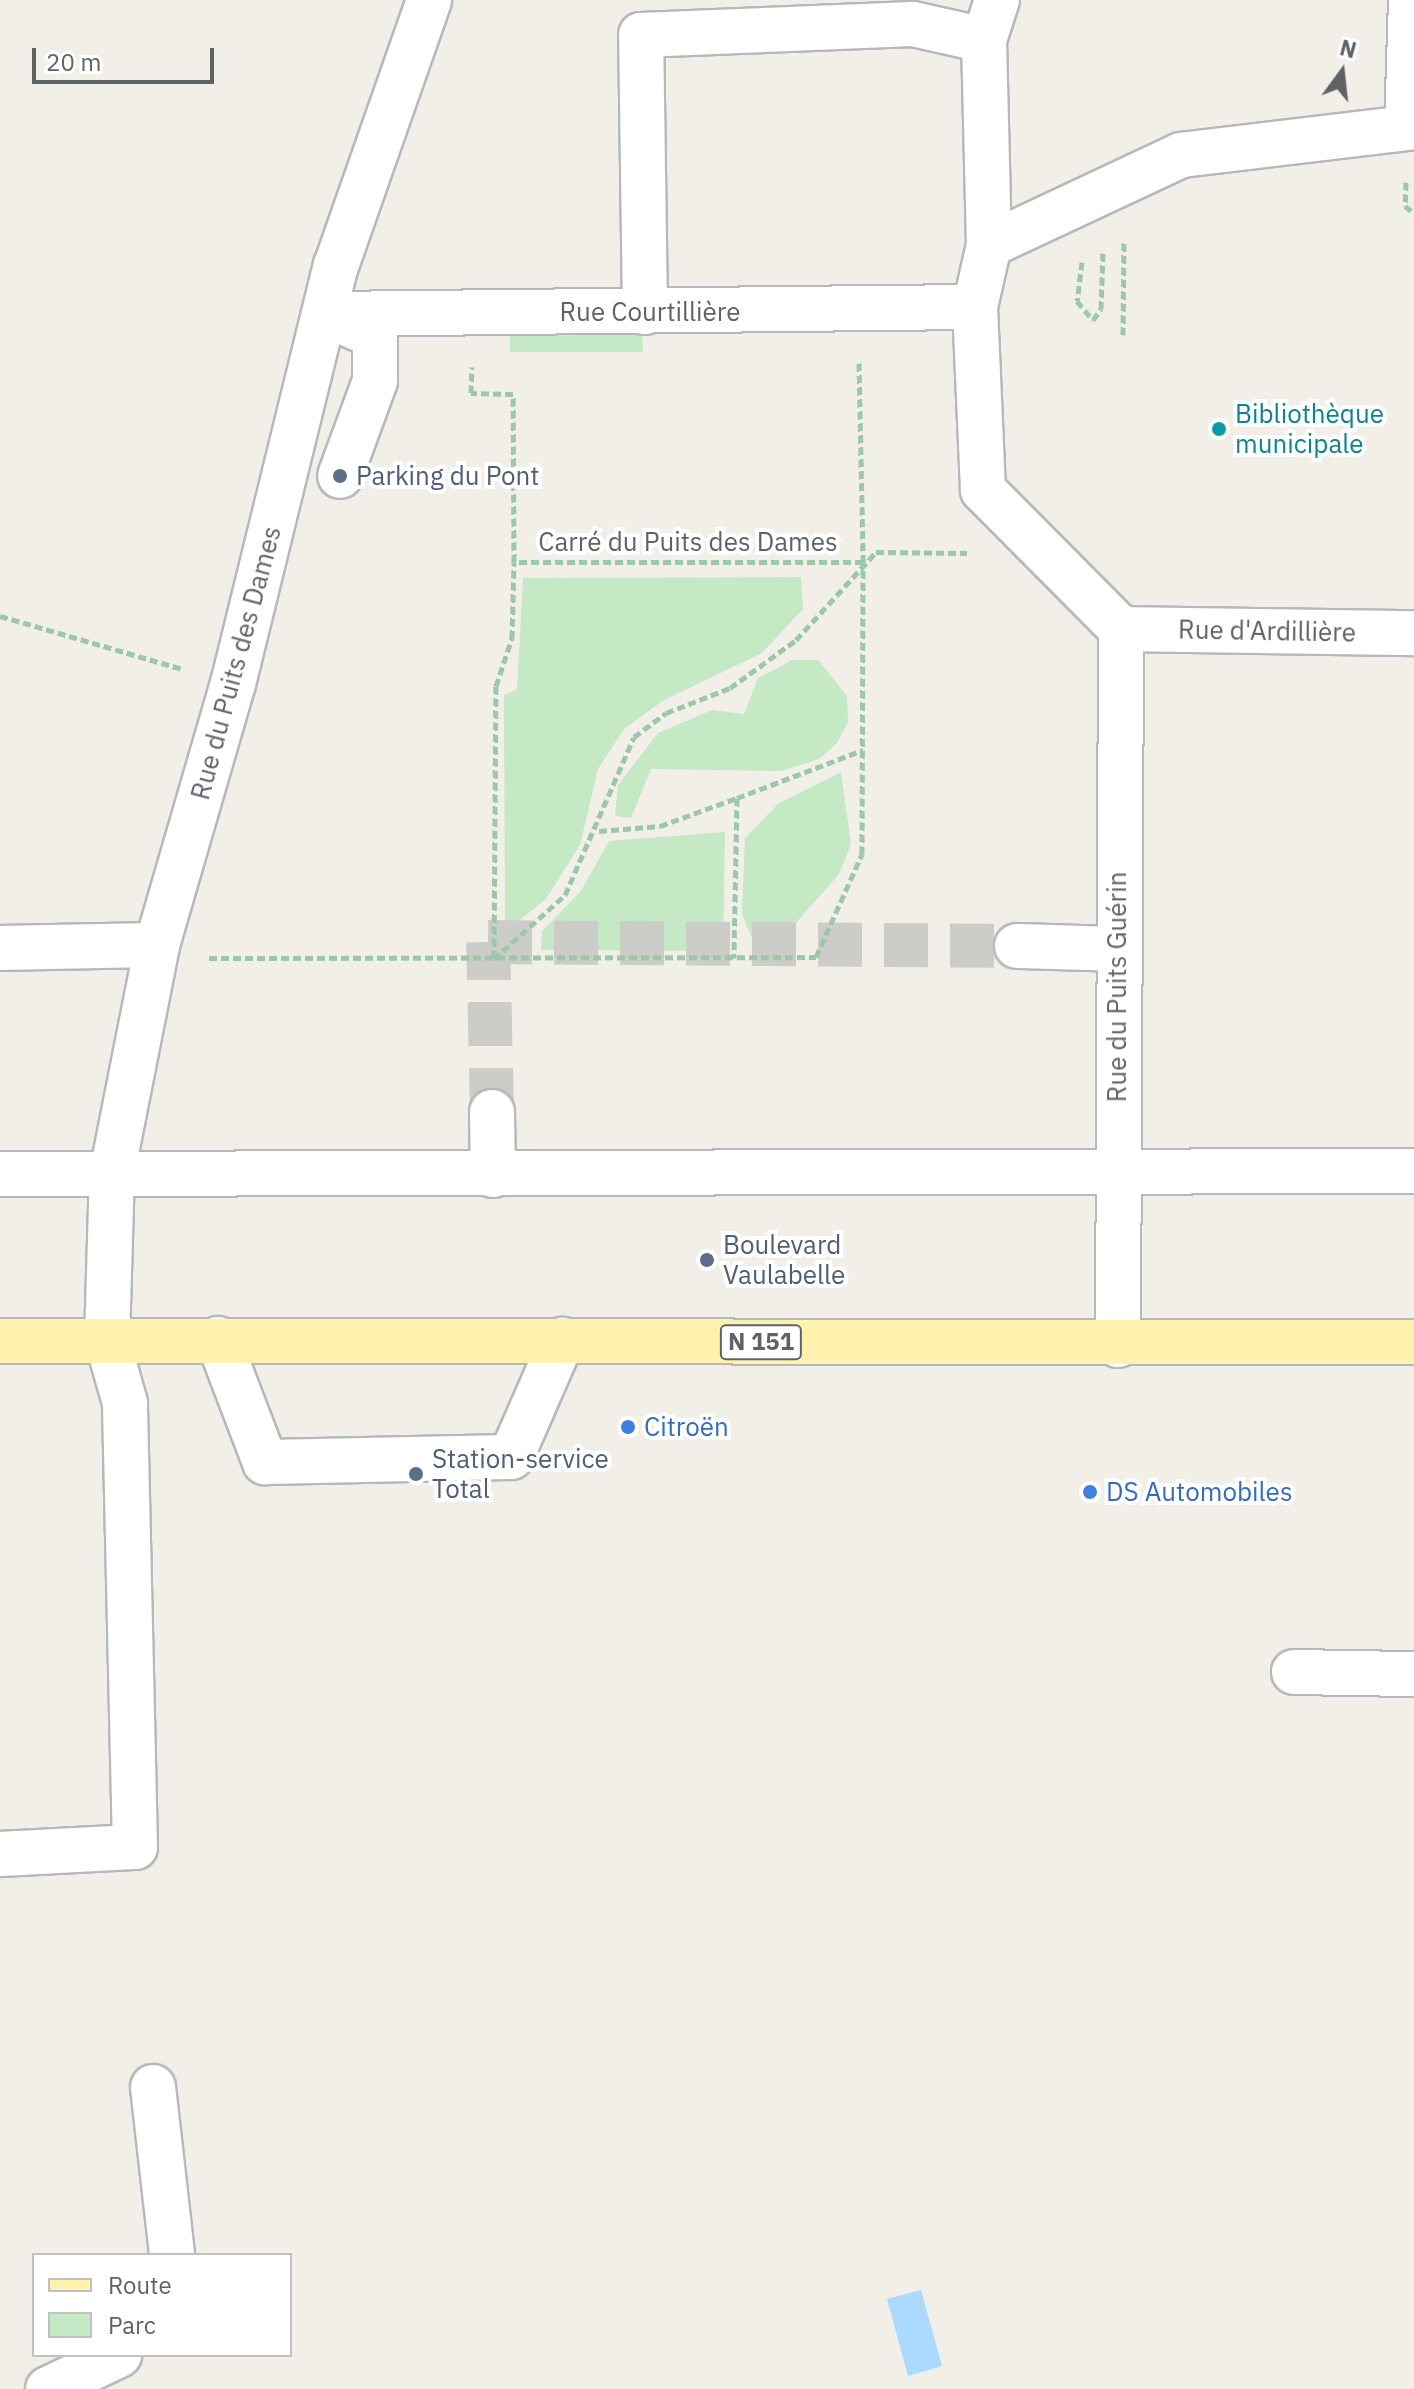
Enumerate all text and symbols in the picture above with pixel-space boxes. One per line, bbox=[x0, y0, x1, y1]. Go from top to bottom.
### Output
scale bar bbox=[36, 32, 218, 82]
north arrow bbox=[1302, 32, 1382, 112]
text: N bbox=[1337, 32, 1360, 64]
text: 20 m bbox=[46, 46, 101, 78]
street label: Rue Courtillière bbox=[559, 296, 741, 328]
place label: Bibliothèque municipale bbox=[1235, 398, 1384, 460]
marker: Bibliothèque municipale bbox=[1210, 420, 1228, 438]
place label: Parking du Pont bbox=[356, 460, 539, 492]
marker: Parking du Pont bbox=[331, 467, 349, 485]
street label: Rue du Puits des Dames bbox=[184, 523, 288, 803]
street label: Carré du Puits des Dames bbox=[538, 526, 838, 558]
street label: Rue d'Ardillière bbox=[1178, 614, 1356, 648]
street label: Rue du Puits Guérin bbox=[1101, 872, 1133, 1102]
place label: Boulevard Vaulabelle bbox=[723, 1229, 845, 1290]
marker: Boulevard Vaulabelle bbox=[698, 1251, 716, 1269]
road number: N 151 bbox=[719, 1322, 803, 1362]
place label: Citroën bbox=[644, 1411, 729, 1443]
marker: Citroën bbox=[619, 1418, 637, 1436]
place label: Station-service Total bbox=[432, 1443, 609, 1504]
marker: Station-service Total bbox=[407, 1465, 425, 1483]
place label: DS Automobiles bbox=[1106, 1476, 1293, 1508]
marker: DS Automobiles bbox=[1081, 1483, 1099, 1501]
legend bbox=[32, 2253, 292, 2357]
text: Route bbox=[108, 2269, 172, 2301]
text: Parc bbox=[108, 2309, 156, 2341]

